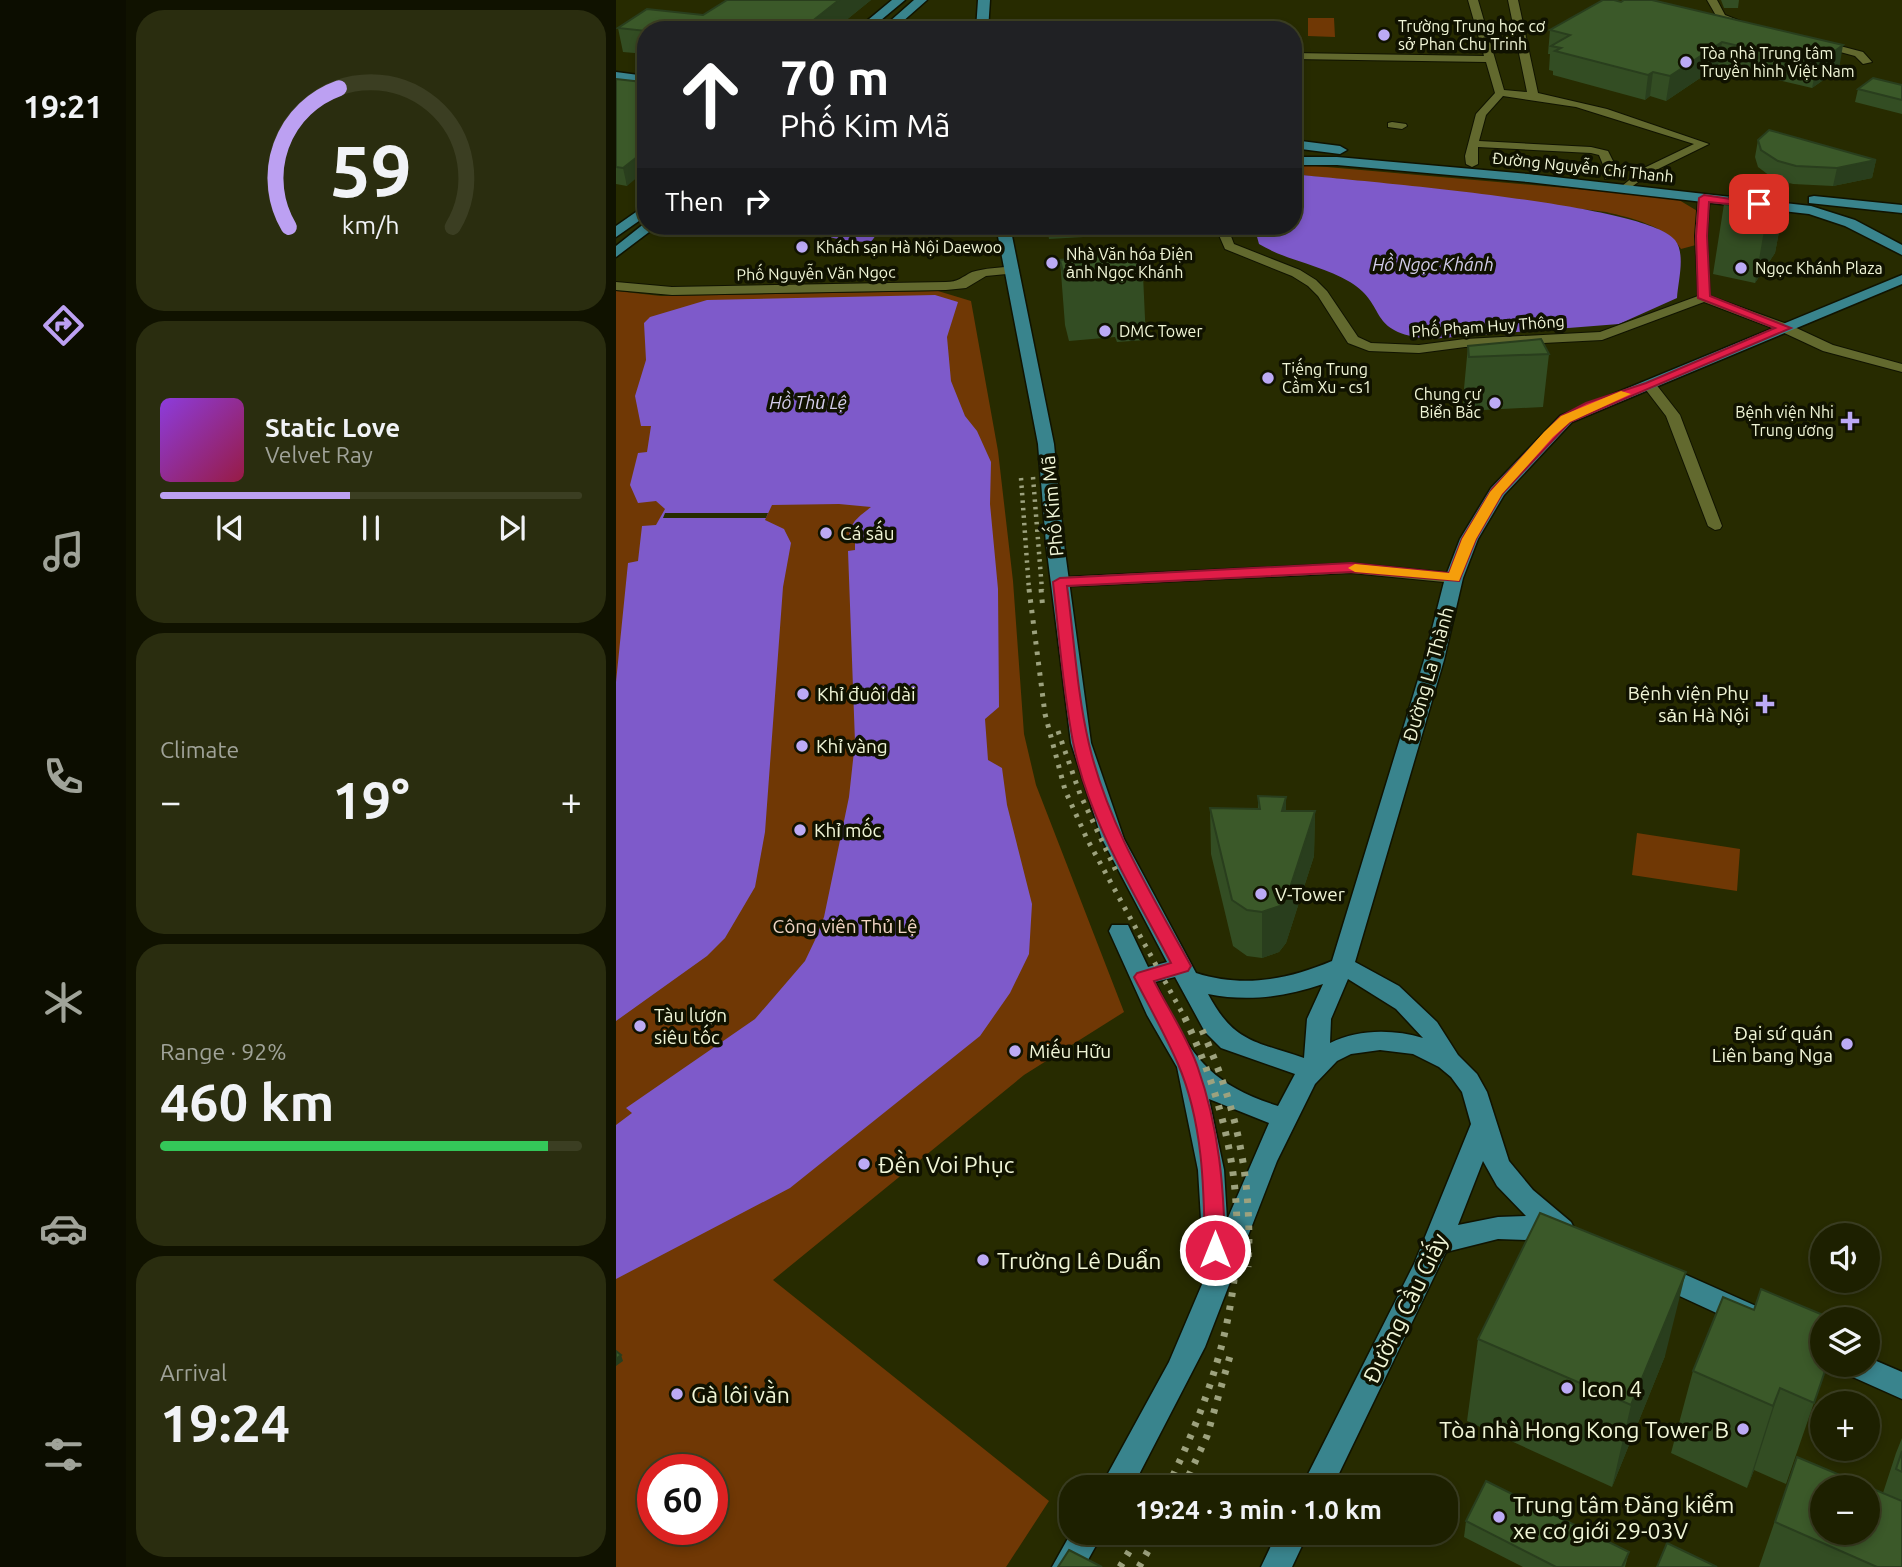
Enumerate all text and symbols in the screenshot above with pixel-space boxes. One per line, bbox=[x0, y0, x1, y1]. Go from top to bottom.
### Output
place label: Trường Trung học cơ sở Phan Chu Trinh bbox=[1398, 17, 1546, 53]
marker: Trường Trung học cơ sở Phan Chu Trinh bbox=[1376, 27, 1392, 43]
place label: Tòa nhà Trung tâm Truyền hình Việt Nam bbox=[1700, 44, 1855, 80]
icon: ahead bbox=[665, 49, 756, 140]
text: 70 m bbox=[780, 49, 889, 104]
marker: Tòa nhà Trung tâm Truyền hình Việt Nam bbox=[1678, 54, 1694, 70]
text: 19:21 bbox=[23, 88, 103, 124]
text: Phố Kim Mã bbox=[780, 107, 951, 143]
text: 59 bbox=[330, 129, 412, 211]
street label: Đường Nguyễn Chí Thanh bbox=[1491, 146, 1675, 185]
pin bbox=[1729, 174, 1789, 234]
icon: right bbox=[738, 182, 776, 220]
icon: arrive bbox=[1740, 185, 1778, 223]
text: Then bbox=[665, 187, 724, 216]
text: km/h bbox=[342, 211, 400, 239]
place label: Khách sạn Hà Nội Daewoo bbox=[816, 238, 1002, 256]
marker: Khách sạn Hà Nội Daewoo bbox=[794, 239, 810, 255]
place label: Nhà Văn hóa Điện ảnh Ngọc Khánh bbox=[1066, 245, 1193, 281]
water label: Hồ Ngọc Khánh bbox=[1372, 252, 1494, 274]
marker: Nhà Văn hóa Điện ảnh Ngọc Khánh bbox=[1044, 255, 1060, 271]
place label: Ngọc Khánh Plaza bbox=[1755, 259, 1883, 277]
street label: Phố Nguyễn Văn Ngọc bbox=[736, 260, 896, 283]
marker: Ngọc Khánh Plaza bbox=[1733, 260, 1749, 276]
icon: directions bbox=[39, 301, 88, 350]
street label: Phố Phạm Huy Thông bbox=[1411, 309, 1565, 340]
place label: DMC Tower bbox=[1119, 322, 1202, 340]
marker: DMC Tower bbox=[1097, 323, 1113, 339]
place label: Tiếng Trung Cầm Xu - cs1 bbox=[1282, 357, 1372, 396]
marker: Tiếng Trung Cầm Xu - cs1 bbox=[1260, 370, 1276, 386]
place label: Chung cư Biển Bắc bbox=[1414, 385, 1482, 421]
water label: Hồ Thủ Lệ bbox=[769, 390, 847, 412]
marker: Chung cư Biển Bắc bbox=[1487, 395, 1503, 411]
place label: Bệnh viện Nhi Trung ương bbox=[1735, 403, 1834, 439]
marker: Bệnh viện Nhi Trung ương bbox=[1840, 411, 1860, 431]
text: Static Love bbox=[265, 413, 400, 442]
text: Velvet Ray bbox=[265, 442, 373, 467]
street label: Phố Kim Mã bbox=[1035, 455, 1067, 558]
icon: previous bbox=[211, 509, 249, 547]
icon: pause bbox=[352, 509, 390, 547]
icon: next bbox=[493, 509, 531, 547]
place label: Cá sấu bbox=[840, 520, 895, 544]
marker: Cá sấu bbox=[818, 525, 834, 541]
icon: music bbox=[39, 527, 88, 576]
street label: Đường La Thành bbox=[1398, 604, 1458, 744]
place label: Bệnh viện Phụ sản Hà Nội bbox=[1628, 682, 1749, 726]
place label: Khỉ đuôi dài bbox=[817, 683, 916, 705]
marker: Khỉ đuôi dài bbox=[795, 686, 811, 702]
marker: Bệnh viện Phụ sản Hà Nội bbox=[1755, 694, 1775, 714]
place label: Khỉ vàng bbox=[816, 735, 888, 757]
text: Climate bbox=[160, 737, 239, 762]
marker: Khỉ vàng bbox=[794, 738, 810, 754]
icon: phone bbox=[39, 752, 88, 801]
text: 19° bbox=[332, 771, 410, 829]
text: − bbox=[160, 780, 181, 822]
text: + bbox=[561, 780, 582, 822]
place label: Khỉ mốc bbox=[814, 817, 882, 841]
marker: Khỉ mốc bbox=[792, 822, 808, 838]
place label: V-Tower bbox=[1275, 883, 1345, 905]
marker: V-Tower bbox=[1253, 886, 1269, 902]
park label: Công viên Thủ Lệ bbox=[773, 915, 917, 937]
icon: climate bbox=[39, 978, 88, 1027]
place label: Tàu lượn siêu tốc bbox=[654, 1004, 727, 1048]
marker: Tàu lượn siêu tốc bbox=[632, 1018, 648, 1034]
place label: Đại sứ quán Liên bang Nga bbox=[1712, 1022, 1833, 1066]
marker: Đại sứ quán Liên bang Nga bbox=[1839, 1036, 1855, 1052]
place label: Miếu Hữu bbox=[1029, 1038, 1111, 1062]
text: Range · 92% bbox=[160, 1039, 287, 1064]
marker: Miếu Hữu bbox=[1007, 1043, 1023, 1059]
text: 460 km bbox=[160, 1073, 334, 1131]
place label: Đền Voi Phục bbox=[878, 1149, 1015, 1177]
marker: Đền Voi Phục bbox=[856, 1156, 872, 1172]
icon: car bbox=[39, 1204, 88, 1253]
position arrow bbox=[1178, 1213, 1252, 1287]
map controls bbox=[1810, 1223, 1880, 1545]
button: sound bbox=[1810, 1223, 1880, 1293]
street label: Đường Cầu Giấy bbox=[1356, 1228, 1452, 1387]
place label: Trường Lê Duẩn bbox=[997, 1248, 1161, 1273]
marker: Trường Lê Duẩn bbox=[975, 1252, 991, 1268]
button: layers bbox=[1810, 1307, 1880, 1377]
text: Arrival bbox=[160, 1360, 227, 1385]
place label: Icon 4 bbox=[1581, 1376, 1642, 1401]
place label: Gà lôi vằn bbox=[691, 1379, 790, 1407]
marker: Icon 4 bbox=[1559, 1380, 1575, 1396]
marker: Gà lôi vằn bbox=[669, 1386, 685, 1402]
button: + bbox=[1810, 1391, 1880, 1461]
text: 19:24 bbox=[160, 1394, 290, 1452]
place label: Tòa nhà Hong Kong Tower B bbox=[1439, 1417, 1729, 1442]
marker: Tòa nhà Hong Kong Tower B bbox=[1735, 1421, 1751, 1437]
icon: filters bbox=[39, 1430, 88, 1479]
speed limit sign: 60 bbox=[637, 1454, 728, 1545]
button: − bbox=[1810, 1475, 1880, 1545]
place label: Trung tâm Đăng kiểm xe cơ giới 29-03V bbox=[1513, 1492, 1734, 1543]
text: 19:24 · 3 min · 1.0 km bbox=[1135, 1495, 1382, 1524]
marker: Trung tâm Đăng kiểm xe cơ giới 29-03V bbox=[1491, 1509, 1507, 1525]

